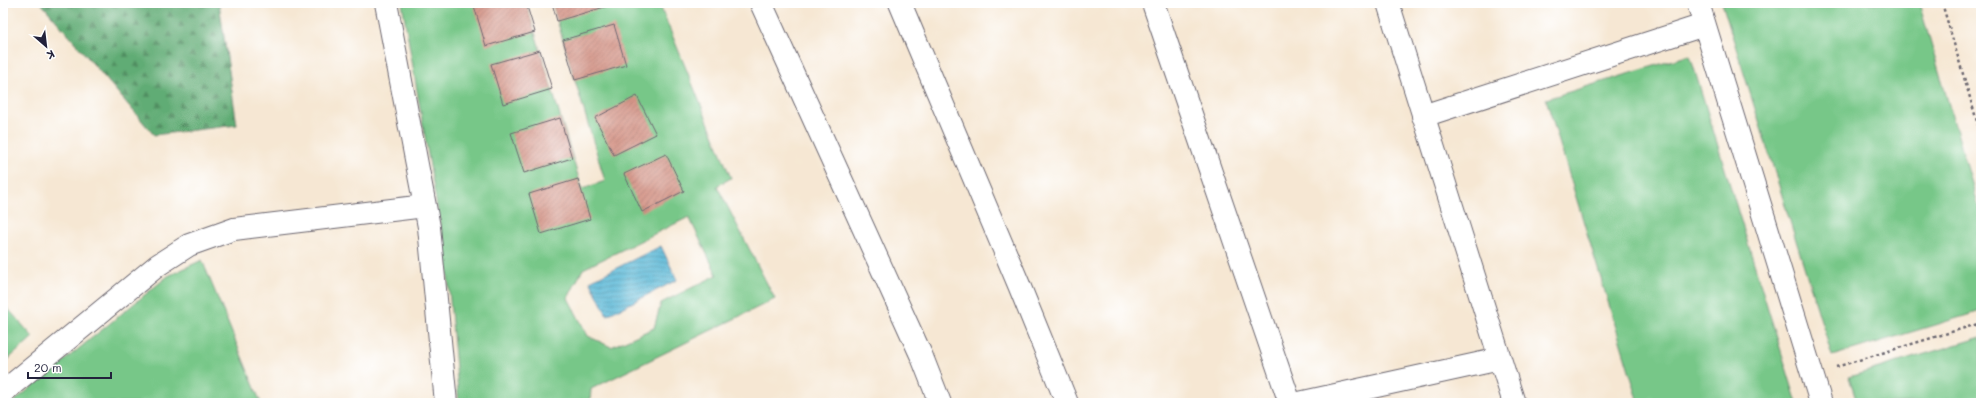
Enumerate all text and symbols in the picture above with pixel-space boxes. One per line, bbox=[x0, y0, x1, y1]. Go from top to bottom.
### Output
north arrow bbox=[26, 26, 66, 66]
text: K bbox=[44, 47, 58, 64]
scale bar bbox=[28, 354, 111, 380]
text: 20 m bbox=[34, 359, 62, 375]

